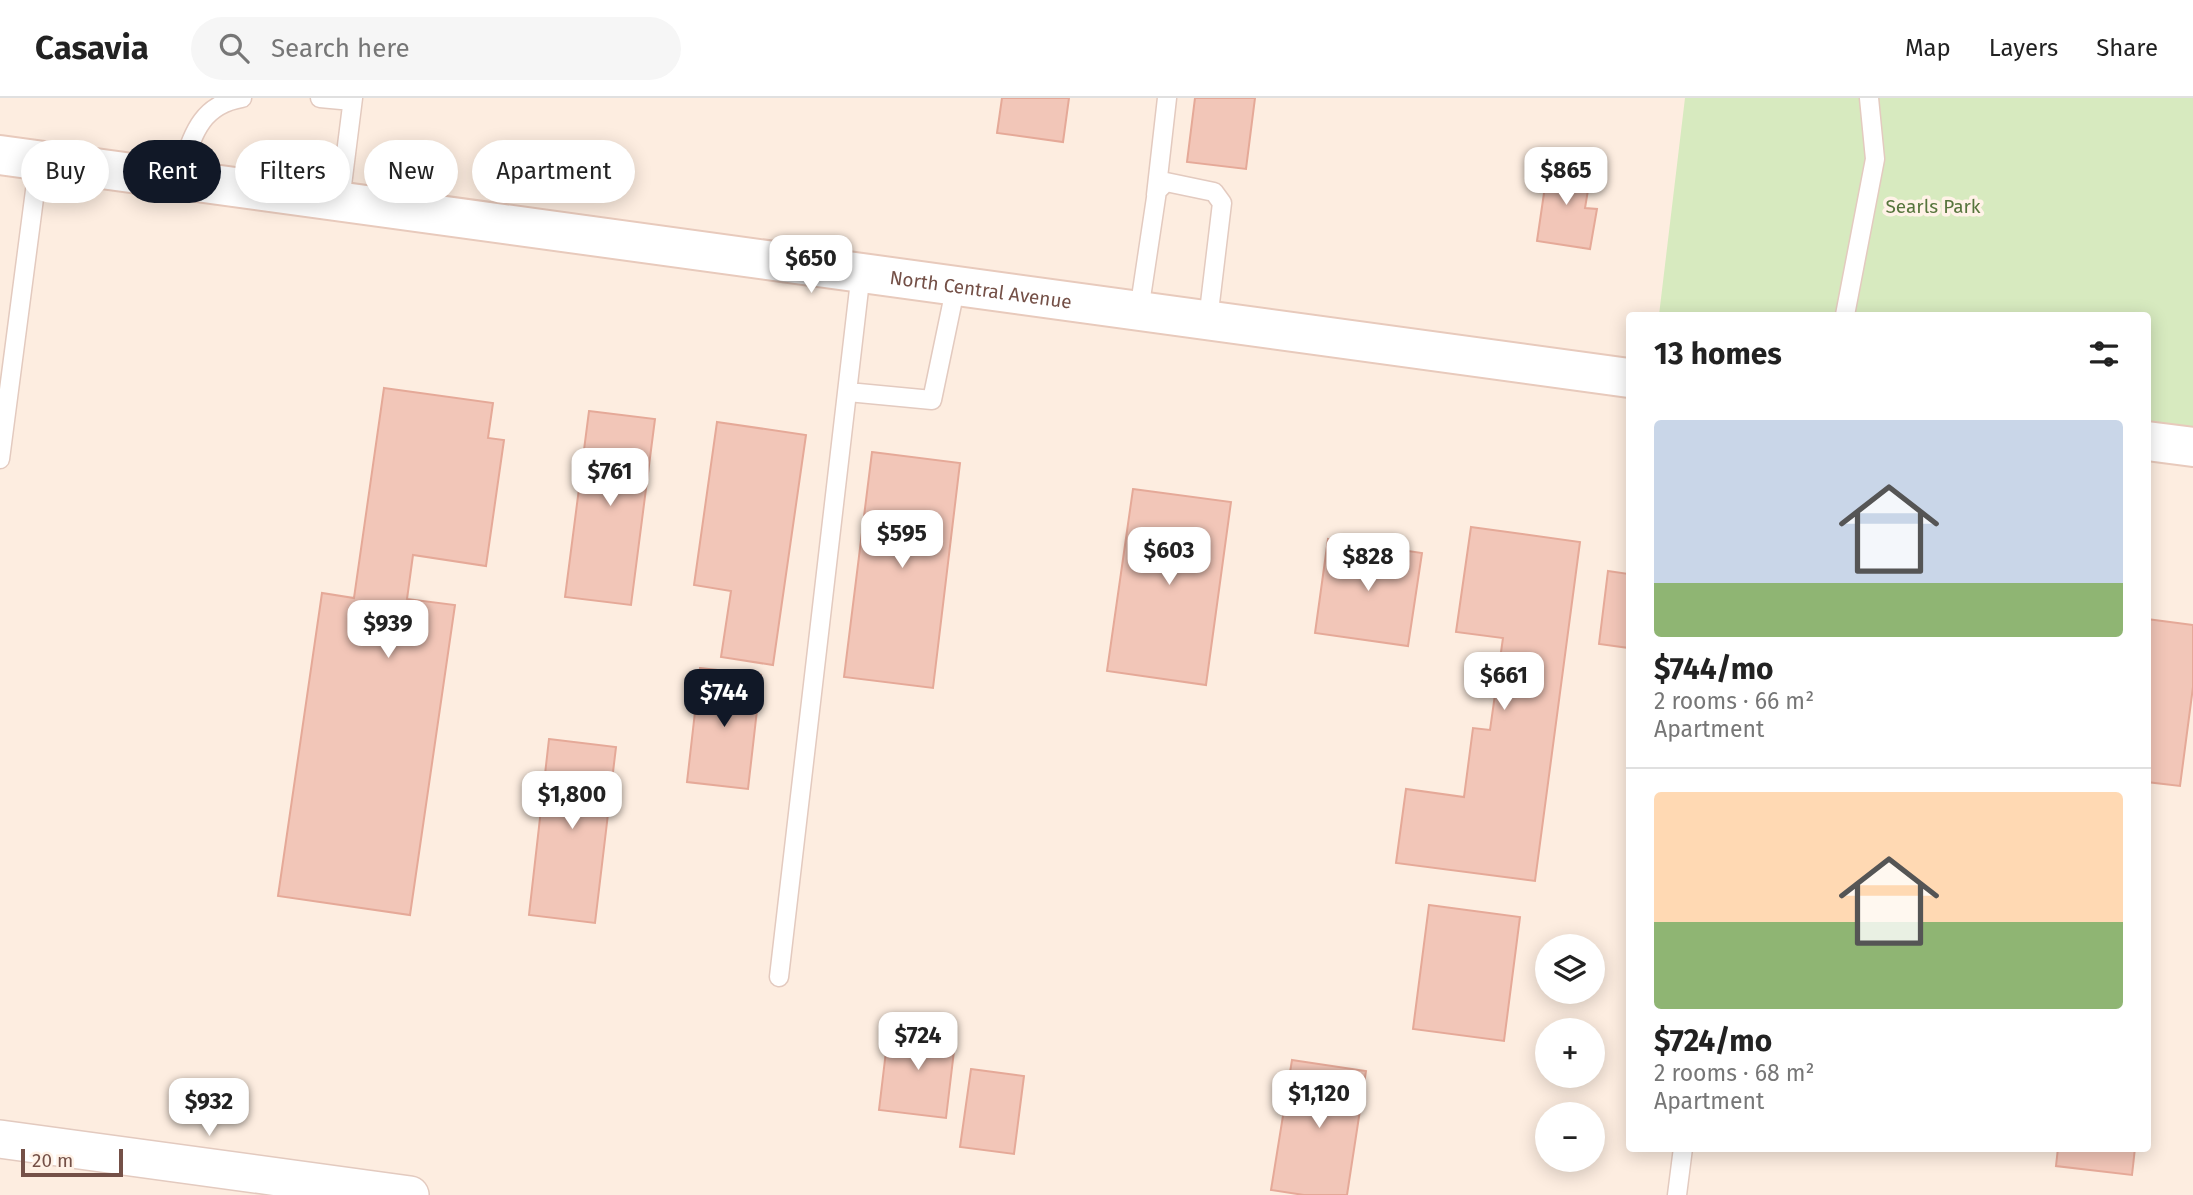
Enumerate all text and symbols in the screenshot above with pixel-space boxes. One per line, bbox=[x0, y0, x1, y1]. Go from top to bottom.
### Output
search box bbox=[191, 17, 681, 80]
text: Casavia bbox=[35, 28, 149, 68]
icon: search bbox=[215, 29, 253, 67]
text: Search here bbox=[271, 33, 410, 64]
text: Map bbox=[1905, 34, 1951, 62]
text: Layers bbox=[1989, 34, 2058, 62]
text: Share bbox=[2096, 34, 2158, 62]
chip: Buy bbox=[21, 140, 109, 203]
chip: Rent bbox=[123, 140, 221, 203]
chip: Filters bbox=[235, 140, 350, 203]
chip: New bbox=[364, 140, 458, 203]
chip: Apartment bbox=[472, 140, 635, 203]
pin: $865 bbox=[1525, 148, 1607, 207]
text: $865 bbox=[1540, 156, 1592, 184]
park label: Searls Park bbox=[1885, 195, 1981, 218]
pin: $650 bbox=[770, 236, 852, 295]
text: $650 bbox=[785, 244, 837, 272]
street label: North Central Avenue bbox=[888, 265, 1073, 313]
icon: filters bbox=[2085, 335, 2123, 373]
text: 13 homes bbox=[1654, 336, 1782, 372]
pin: $761 bbox=[569, 448, 651, 508]
text: $761 bbox=[588, 457, 632, 485]
icon: home bbox=[1826, 466, 1952, 592]
pin: $595 bbox=[861, 510, 943, 570]
text: $595 bbox=[877, 519, 927, 547]
pin: $603 bbox=[1128, 528, 1210, 587]
pin: $828 bbox=[1327, 533, 1409, 593]
text: $603 bbox=[1144, 536, 1194, 564]
text: $828 bbox=[1342, 542, 1394, 570]
pin: $939 bbox=[347, 601, 429, 660]
text: $939 bbox=[363, 609, 413, 637]
text: $744/mo bbox=[1654, 651, 1774, 687]
pin: $661 bbox=[1463, 652, 1545, 712]
text: $661 bbox=[1480, 661, 1528, 689]
pin: $744 bbox=[683, 670, 765, 729]
text: $744 bbox=[700, 678, 748, 706]
text: 2 rooms · 66 m² bbox=[1654, 687, 1814, 715]
text: Apartment bbox=[1654, 715, 1764, 743]
pin: $1,800 bbox=[515, 772, 629, 831]
text: $1,800 bbox=[538, 780, 606, 808]
icon: home bbox=[1826, 838, 1952, 964]
map controls bbox=[1535, 934, 1605, 1172]
button: layers bbox=[1535, 934, 1605, 1004]
pin: $724 bbox=[877, 1012, 959, 1072]
button: + bbox=[1535, 1018, 1605, 1088]
text: $724 bbox=[895, 1021, 941, 1049]
text: $724/mo bbox=[1654, 1023, 1772, 1059]
text: 2 rooms · 68 m² bbox=[1654, 1059, 1815, 1087]
pin: $1,120 bbox=[1262, 1070, 1376, 1130]
pin: $932 bbox=[168, 1079, 250, 1138]
text: $1,120 bbox=[1288, 1079, 1350, 1107]
text: $932 bbox=[185, 1087, 233, 1115]
text: Apartment bbox=[1654, 1087, 1764, 1115]
button: − bbox=[1535, 1102, 1605, 1172]
scale bar bbox=[21, 1146, 122, 1178]
text: 20 m bbox=[32, 1149, 73, 1172]

